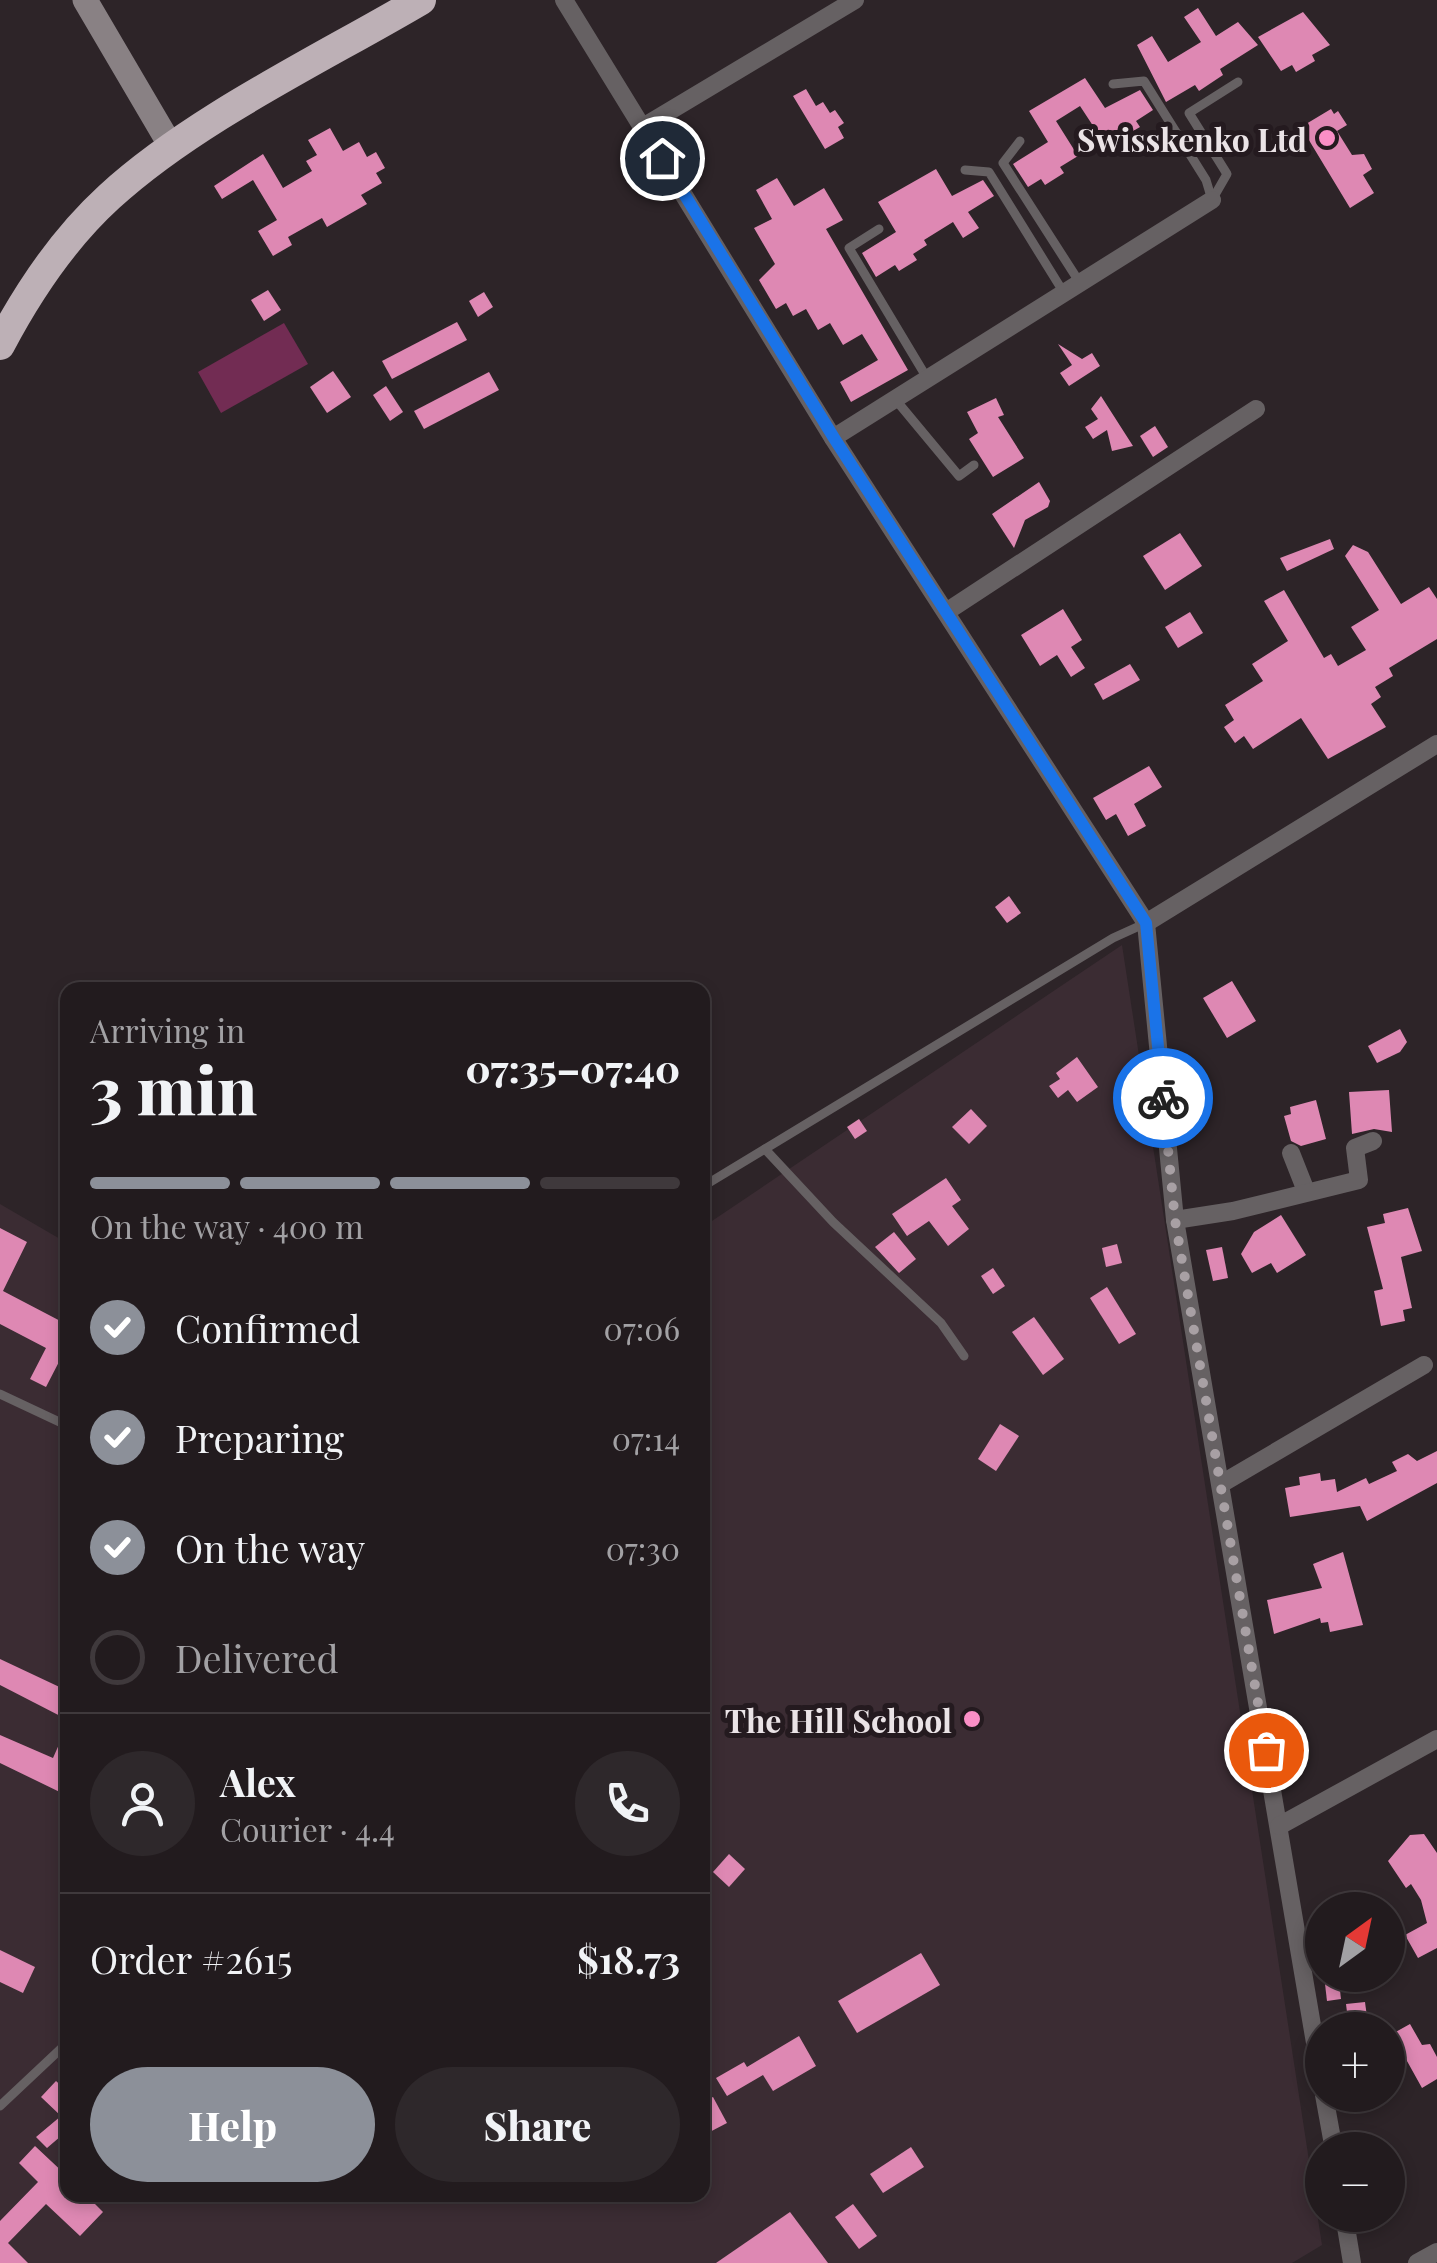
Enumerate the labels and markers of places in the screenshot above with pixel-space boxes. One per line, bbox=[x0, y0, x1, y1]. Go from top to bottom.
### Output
pin bbox=[620, 116, 705, 201]
place label: Swisskenko Ltd bbox=[1077, 117, 1307, 160]
marker: Swisskenko Ltd bbox=[1316, 127, 1338, 149]
place label: The Hill School bbox=[725, 1698, 952, 1741]
marker: The Hill School bbox=[961, 1708, 983, 1730]
pin bbox=[1224, 1708, 1309, 1793]

